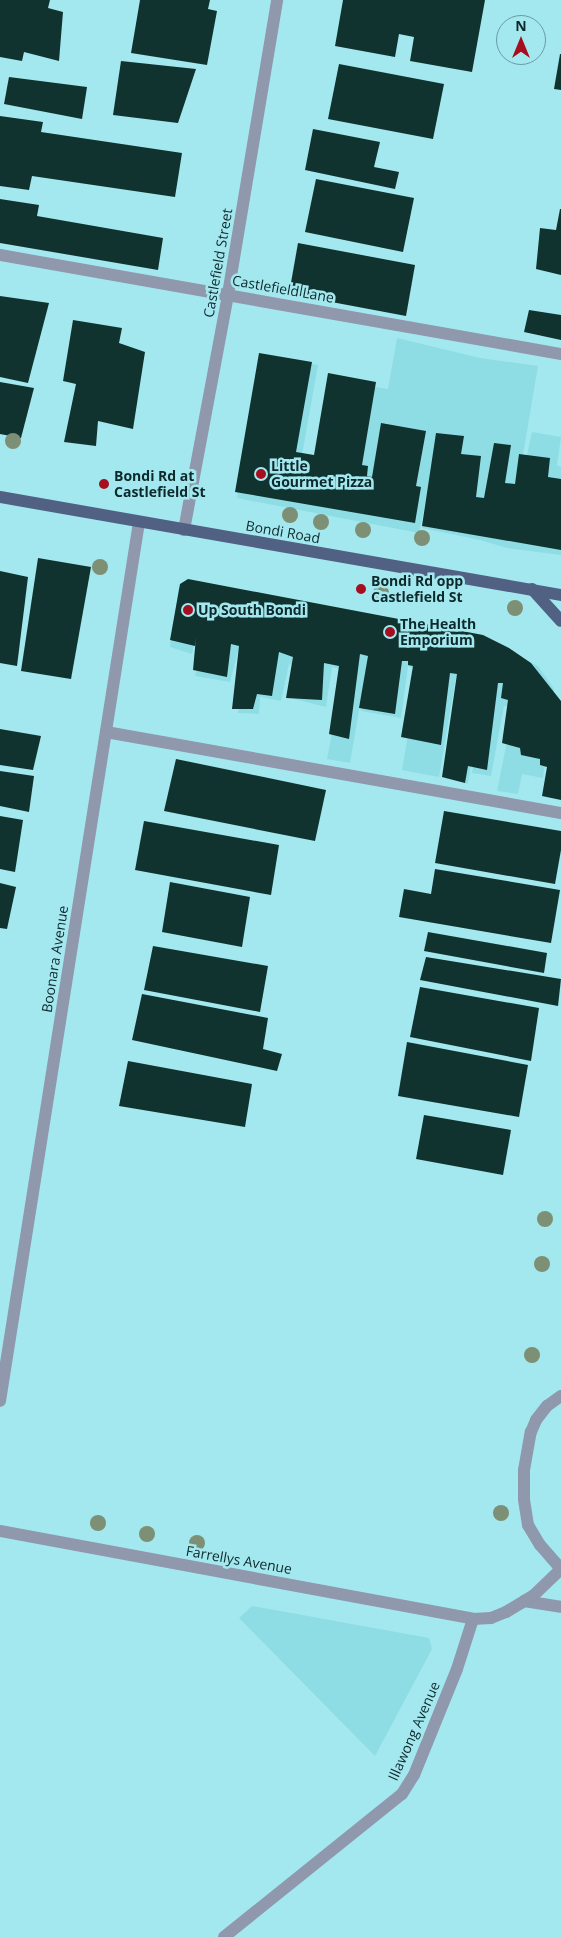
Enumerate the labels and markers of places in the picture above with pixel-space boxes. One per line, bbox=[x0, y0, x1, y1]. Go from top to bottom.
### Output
place label: Little Gourmet Pizza bbox=[271, 458, 372, 491]
place label: Bondi Rd at Castlefield St bbox=[114, 468, 205, 501]
marker: Little Gourmet Pizza bbox=[255, 468, 267, 480]
marker: Bondi Rd at Castlefield St bbox=[98, 478, 110, 490]
place label: Bondi Rd opp Castlefield St bbox=[371, 573, 463, 606]
marker: Bondi Rd opp Castlefield St bbox=[355, 583, 367, 595]
place label: Up South Bondi bbox=[198, 602, 306, 618]
marker: Up South Bondi bbox=[182, 604, 194, 616]
place label: The Health Emporium bbox=[400, 616, 476, 648]
marker: The Health Emporium bbox=[384, 626, 396, 638]

